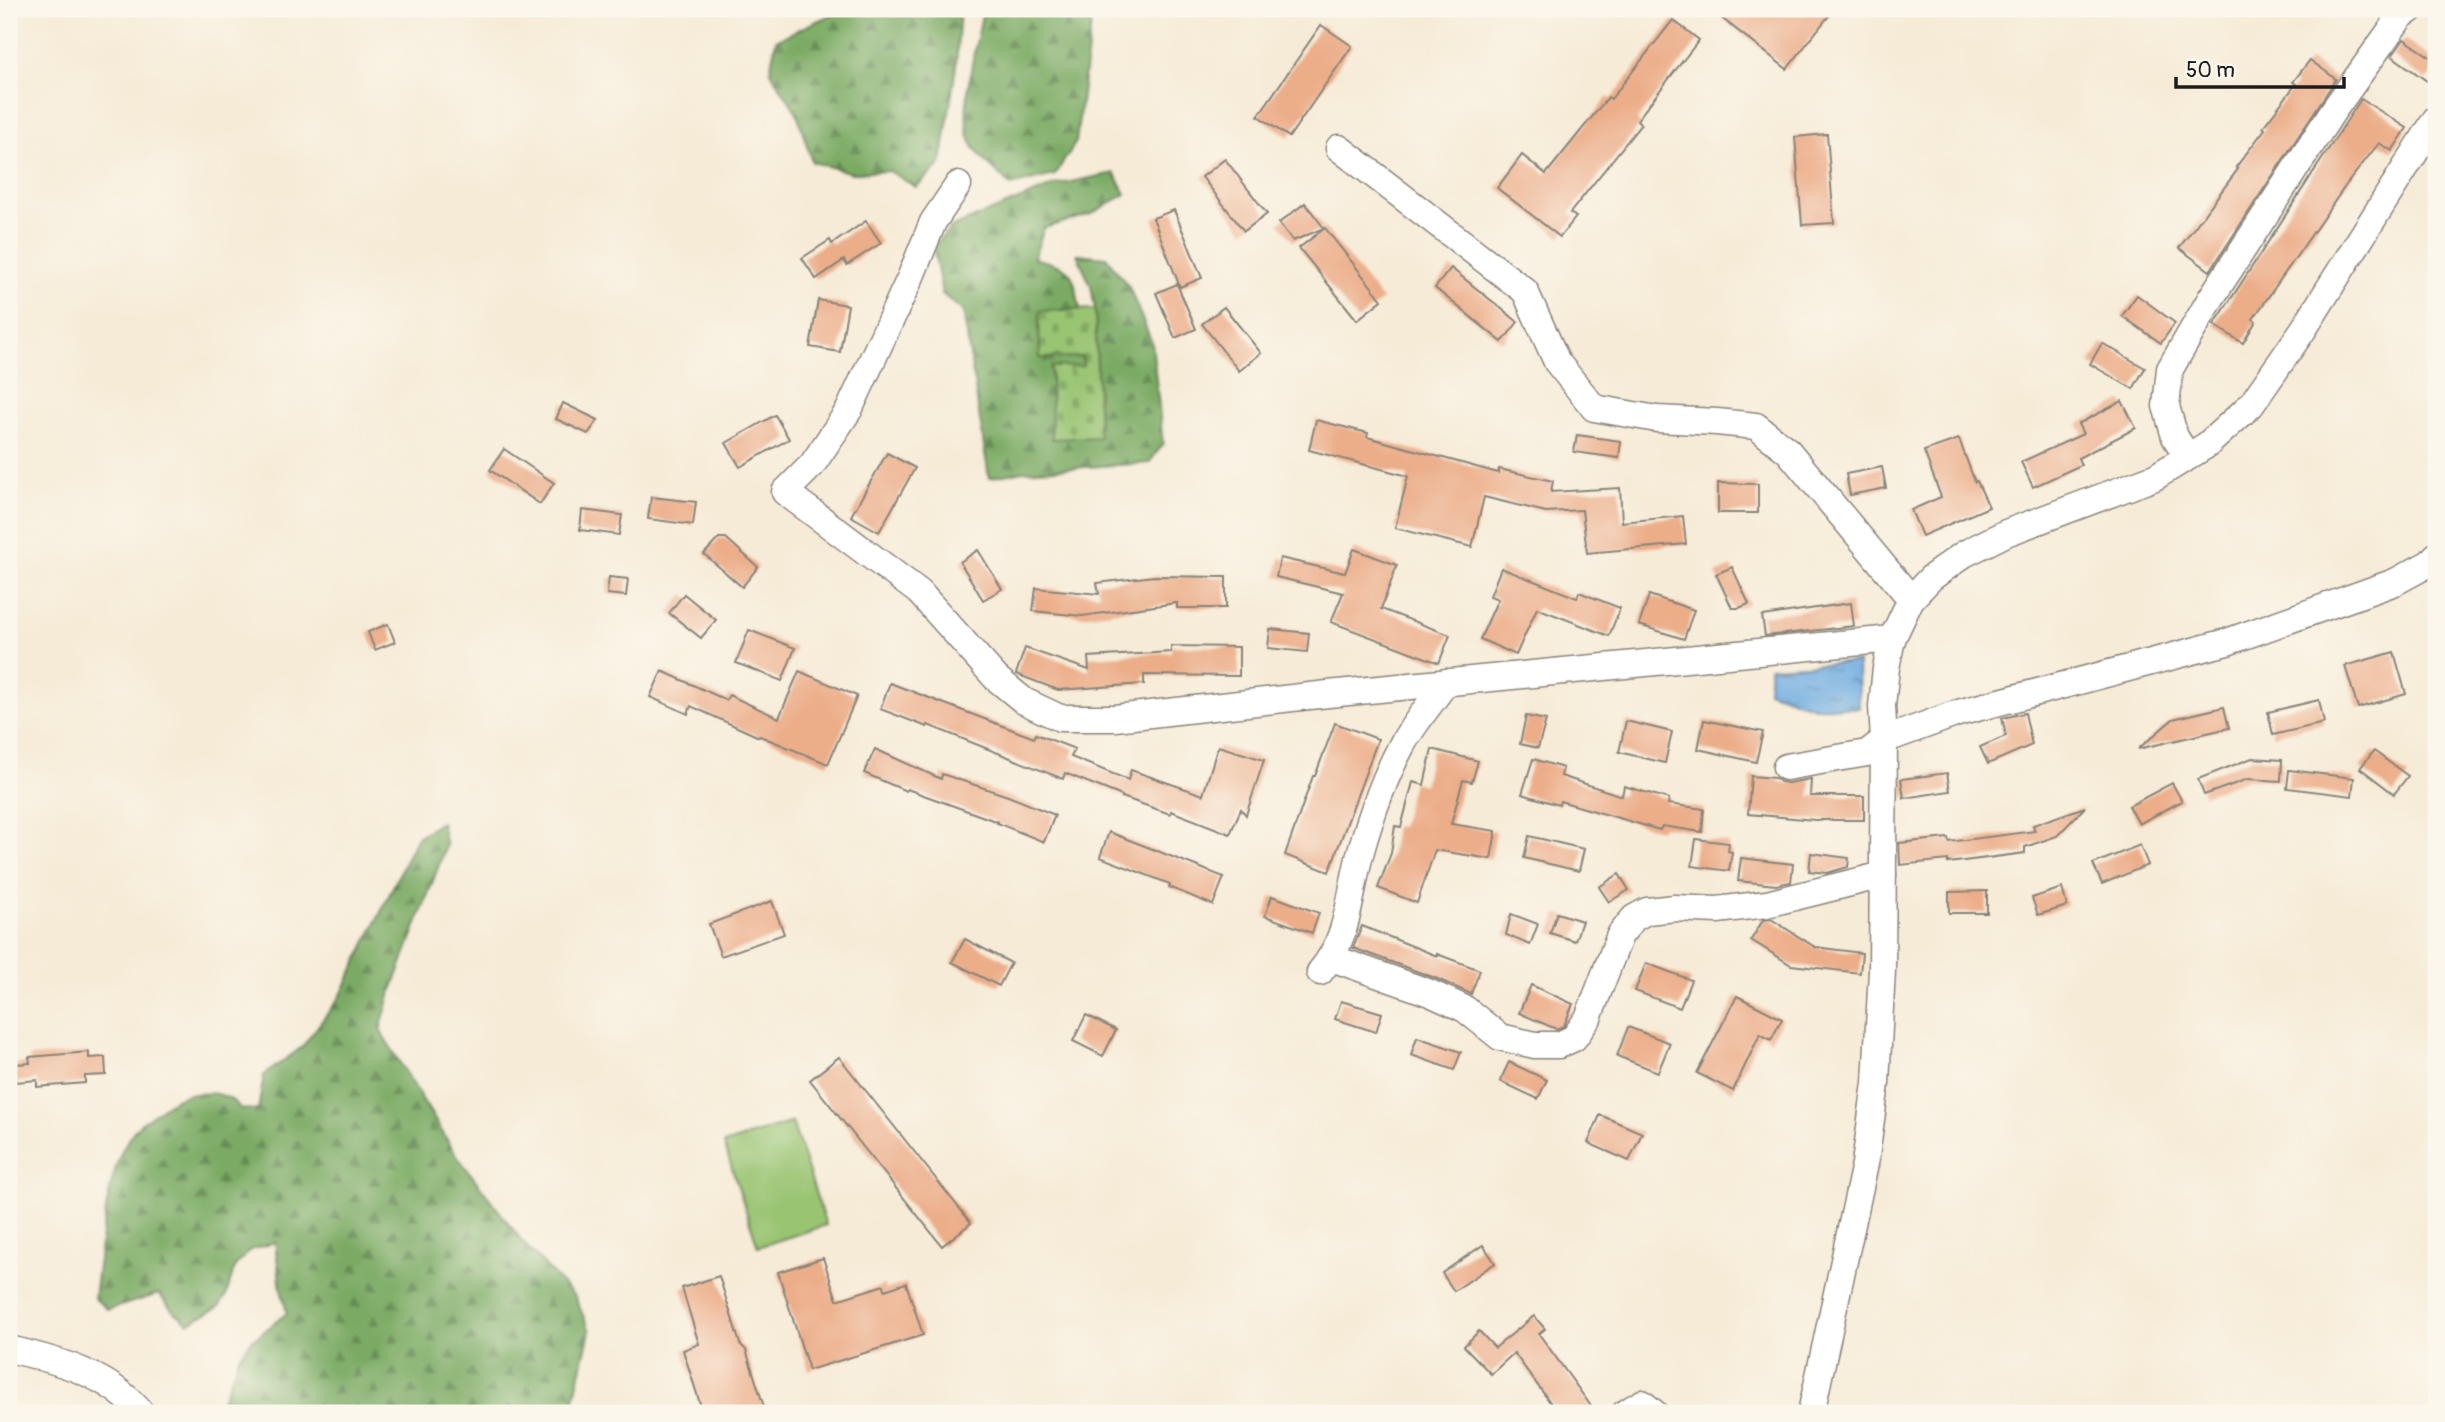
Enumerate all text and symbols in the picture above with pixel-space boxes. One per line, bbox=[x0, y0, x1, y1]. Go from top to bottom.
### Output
scale bar bbox=[2176, 46, 2344, 90]
text: 50 m bbox=[2186, 57, 2235, 84]

